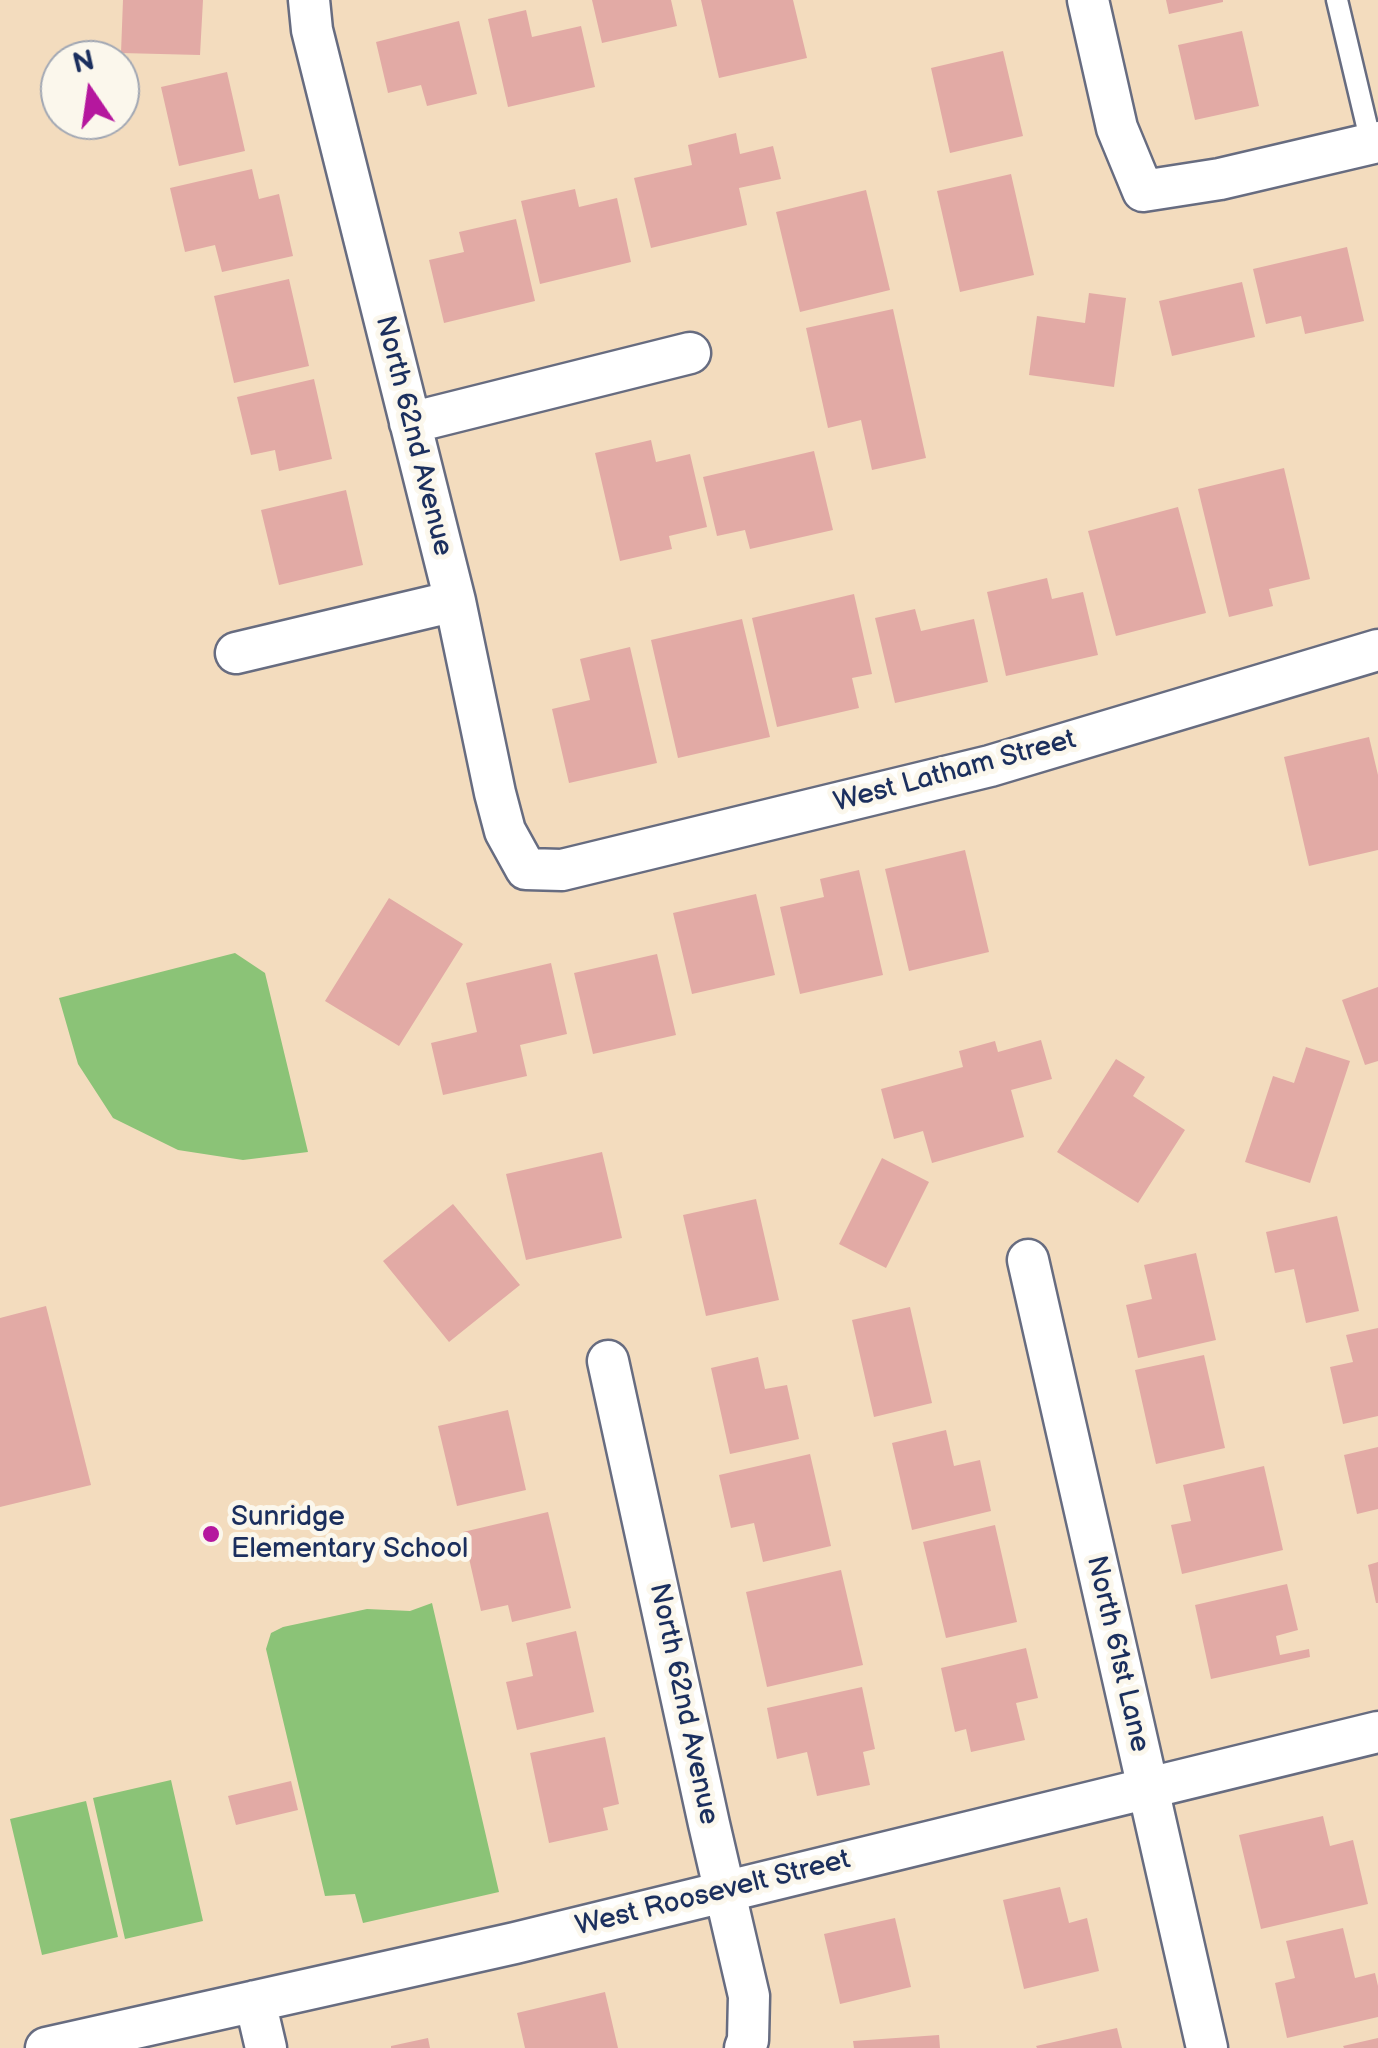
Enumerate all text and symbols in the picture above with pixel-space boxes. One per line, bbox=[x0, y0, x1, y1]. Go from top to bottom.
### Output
north arrow bbox=[40, 40, 140, 140]
text: N bbox=[70, 44, 98, 81]
street label: North 62nd Avenue bbox=[367, 313, 459, 559]
street label: West Latham Street bbox=[830, 724, 1080, 820]
place label: Sunridge Elementary School bbox=[231, 1501, 468, 1567]
marker: Sunridge Elementary School bbox=[200, 1523, 222, 1545]
street label: North 61st Lane bbox=[1078, 1553, 1156, 1755]
street label: North 62nd Avenue bbox=[641, 1580, 725, 1828]
street label: West Roosevelt Street bbox=[572, 1844, 854, 1944]

